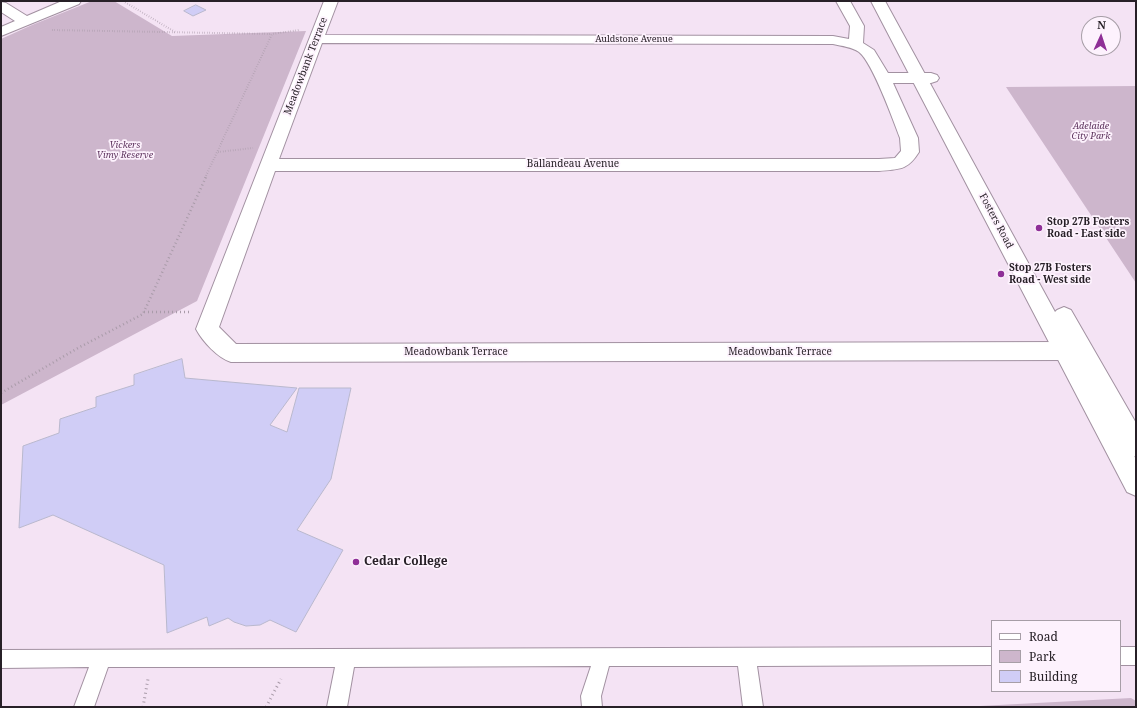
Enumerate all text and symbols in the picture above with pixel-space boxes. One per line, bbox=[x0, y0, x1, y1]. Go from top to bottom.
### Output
street label: Meadowbank Terrace bbox=[282, 15, 330, 117]
north arrow bbox=[1081, 16, 1121, 56]
text: N bbox=[1097, 17, 1106, 32]
street label: Auldstone Avenue bbox=[595, 34, 673, 44]
park label: Adelaide City Park bbox=[1072, 121, 1110, 142]
park label: Vickers Vimy Reserve bbox=[97, 140, 153, 161]
street label: Ballandeau Avenue bbox=[527, 158, 619, 170]
street label: Fosters Road bbox=[976, 191, 1016, 251]
place label: Stop 27B Fosters Road - East side bbox=[1047, 216, 1129, 240]
marker: Stop 27B Fosters Road - East side bbox=[1034, 223, 1044, 233]
place label: Stop 27B Fosters Road - West side bbox=[1009, 262, 1091, 286]
marker: Stop 27B Fosters Road - West side bbox=[996, 269, 1006, 279]
street label: Meadowbank Terrace bbox=[404, 346, 508, 358]
street label: Meadowbank Terrace bbox=[728, 346, 832, 358]
place label: Cedar College bbox=[364, 555, 448, 569]
marker: Cedar College bbox=[351, 557, 361, 567]
legend bbox=[991, 620, 1121, 692]
text: Road bbox=[1029, 628, 1058, 645]
text: Park bbox=[1029, 648, 1056, 665]
text: Building bbox=[1029, 668, 1077, 685]

